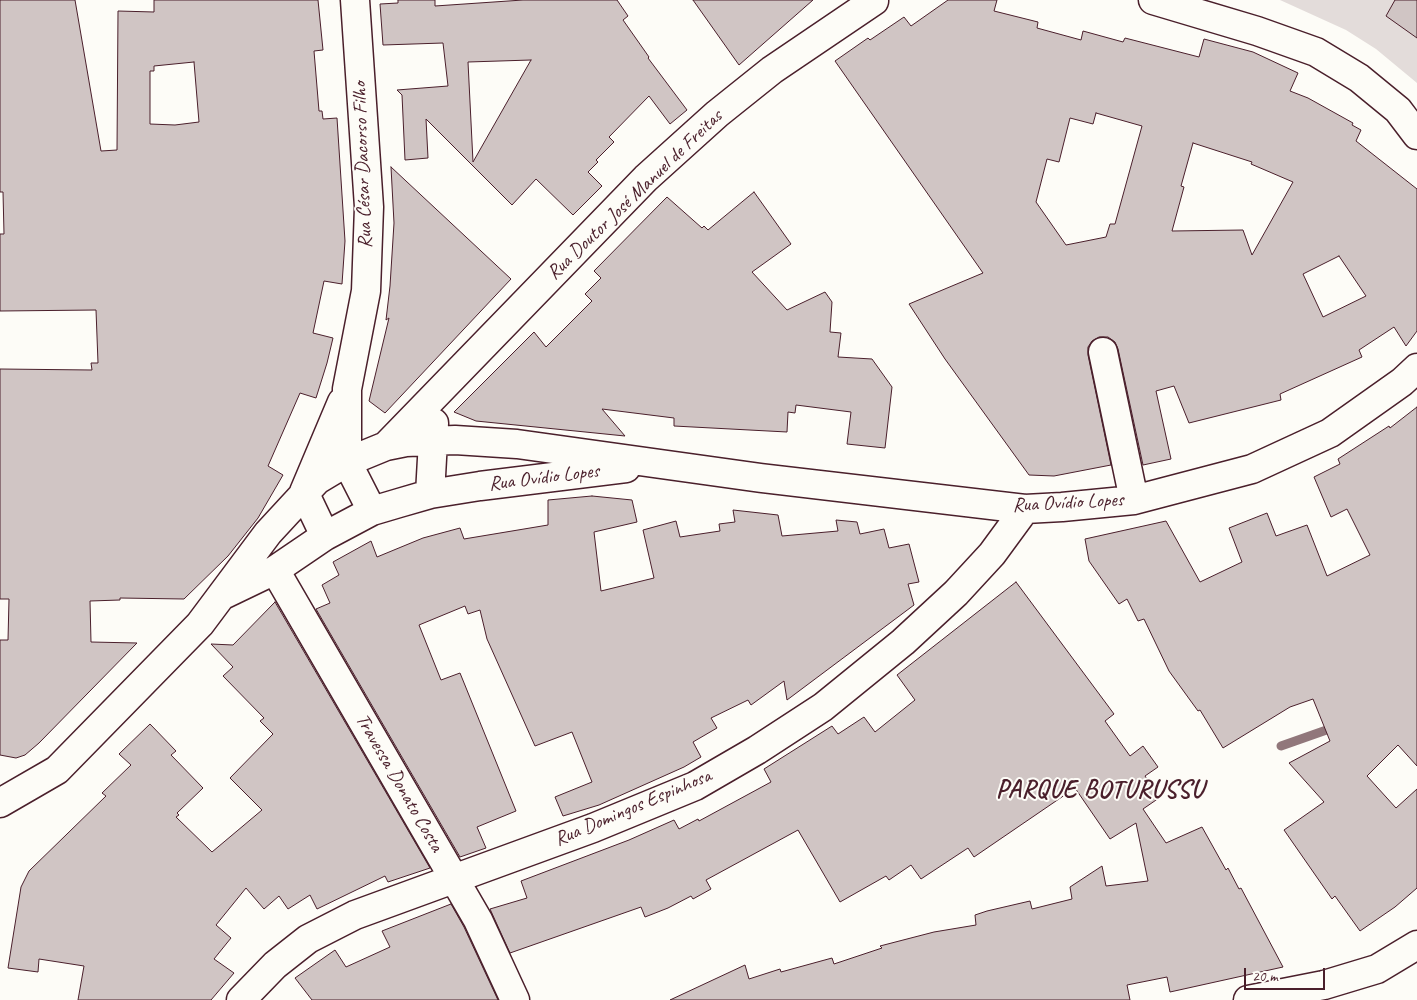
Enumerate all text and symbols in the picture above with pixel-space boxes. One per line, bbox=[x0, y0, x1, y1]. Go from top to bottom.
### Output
street label: Rua César Dacorso Filho bbox=[348, 81, 378, 249]
street label: Rua Doutor José Manuel de Freitas bbox=[542, 105, 728, 285]
street label: Rua Ovídio Lopes bbox=[487, 459, 601, 497]
street label: Rua Ovídio Lopes bbox=[1012, 488, 1124, 518]
street label: Travessa Donato Costa bbox=[350, 710, 448, 856]
street label: Rua Domingos Espinhosa bbox=[551, 764, 715, 852]
district label: PARQUE BOTURUSSU bbox=[995, 775, 1205, 805]
scale bar bbox=[1247, 958, 1328, 990]
text: 20 m bbox=[1252, 967, 1278, 986]

